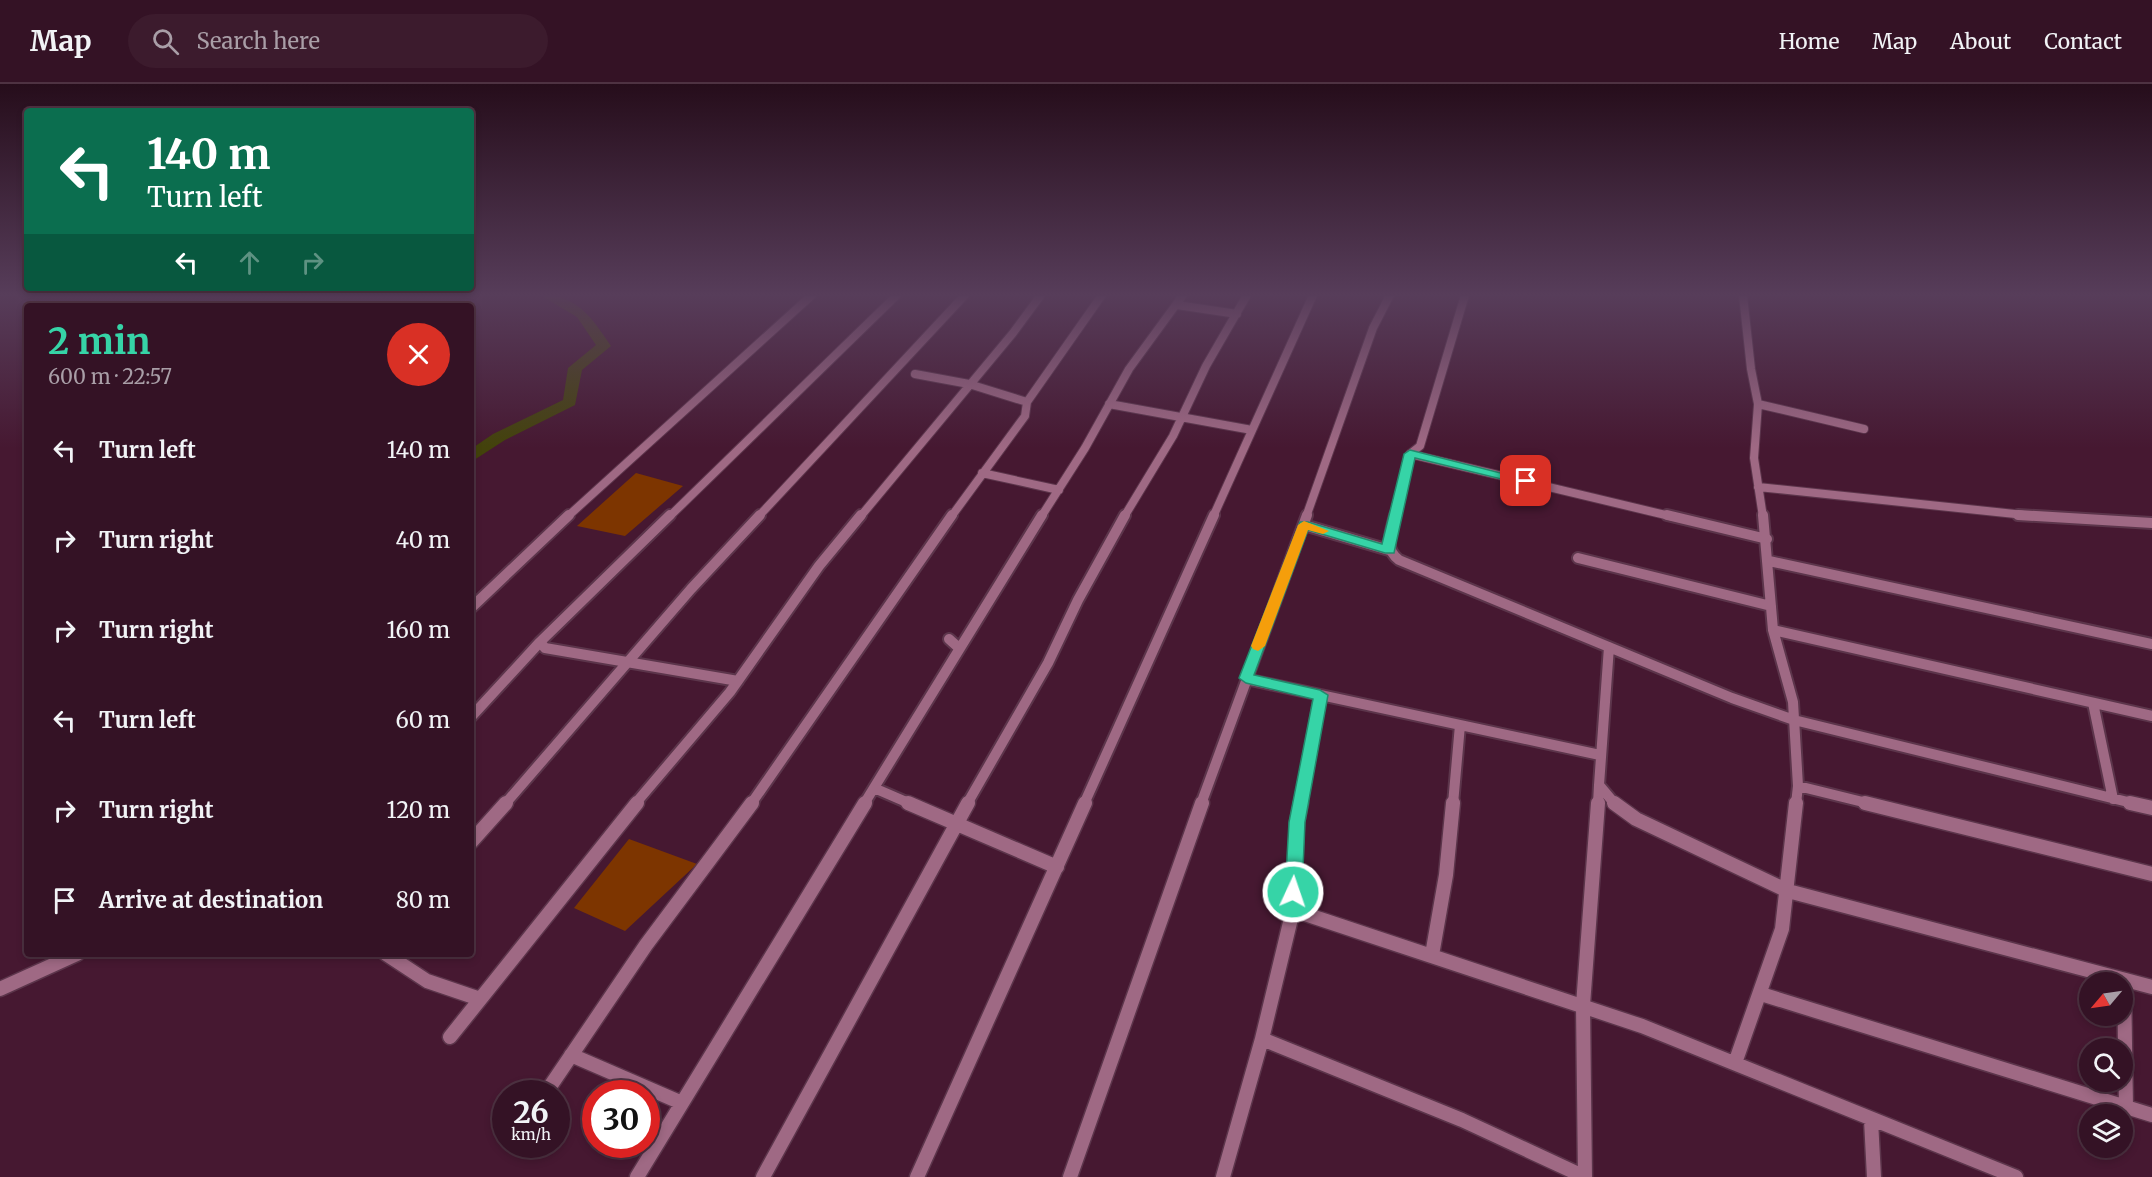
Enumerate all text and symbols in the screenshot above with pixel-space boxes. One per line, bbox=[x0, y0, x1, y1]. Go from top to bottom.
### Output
search box bbox=[128, 14, 548, 68]
text: Map bbox=[30, 23, 92, 59]
icon: search bbox=[149, 25, 182, 58]
text: Search here bbox=[197, 27, 320, 55]
text: Home bbox=[1779, 28, 1839, 55]
text: Map bbox=[1872, 28, 1917, 55]
text: About bbox=[1950, 28, 2011, 55]
text: Contact bbox=[2044, 28, 2122, 55]
text: 140 m bbox=[147, 128, 270, 180]
icon: left bbox=[48, 132, 126, 210]
text: Turn left bbox=[147, 180, 262, 214]
icon: left bbox=[170, 246, 203, 279]
icon: ahead bbox=[233, 246, 266, 279]
icon: right bbox=[296, 246, 329, 279]
text: 2 min bbox=[48, 319, 151, 364]
button: close bbox=[387, 323, 450, 386]
text: 600 m · 22:57 bbox=[48, 364, 172, 389]
icon: left bbox=[48, 434, 81, 467]
text: Turn left bbox=[99, 436, 196, 464]
text: 140 m bbox=[387, 436, 450, 464]
pin bbox=[1500, 455, 1551, 506]
icon: arrive bbox=[1509, 464, 1542, 497]
icon: right bbox=[48, 524, 81, 557]
text: Turn right bbox=[99, 526, 213, 554]
text: 40 m bbox=[395, 526, 450, 554]
icon: right bbox=[48, 614, 81, 647]
text: Turn right bbox=[99, 616, 213, 644]
text: 160 m bbox=[386, 616, 450, 644]
icon: left bbox=[48, 704, 81, 737]
text: Turn left bbox=[99, 706, 196, 734]
text: 60 m bbox=[396, 706, 450, 734]
icon: right bbox=[48, 794, 81, 827]
text: Turn right bbox=[99, 796, 213, 824]
text: 120 m bbox=[386, 796, 450, 824]
position arrow bbox=[1261, 860, 1325, 924]
icon: arrive bbox=[48, 884, 81, 917]
text: Arrive at destination bbox=[99, 886, 323, 914]
text: 80 m bbox=[396, 886, 450, 914]
north arrow bbox=[2079, 972, 2133, 1026]
map controls bbox=[2079, 972, 2133, 1158]
button: search bbox=[2079, 1038, 2133, 1092]
speed limit sign: 30 bbox=[582, 1080, 660, 1158]
text: 26 bbox=[513, 1093, 549, 1131]
button: layers bbox=[2079, 1104, 2133, 1158]
text: km/h bbox=[511, 1125, 551, 1144]

